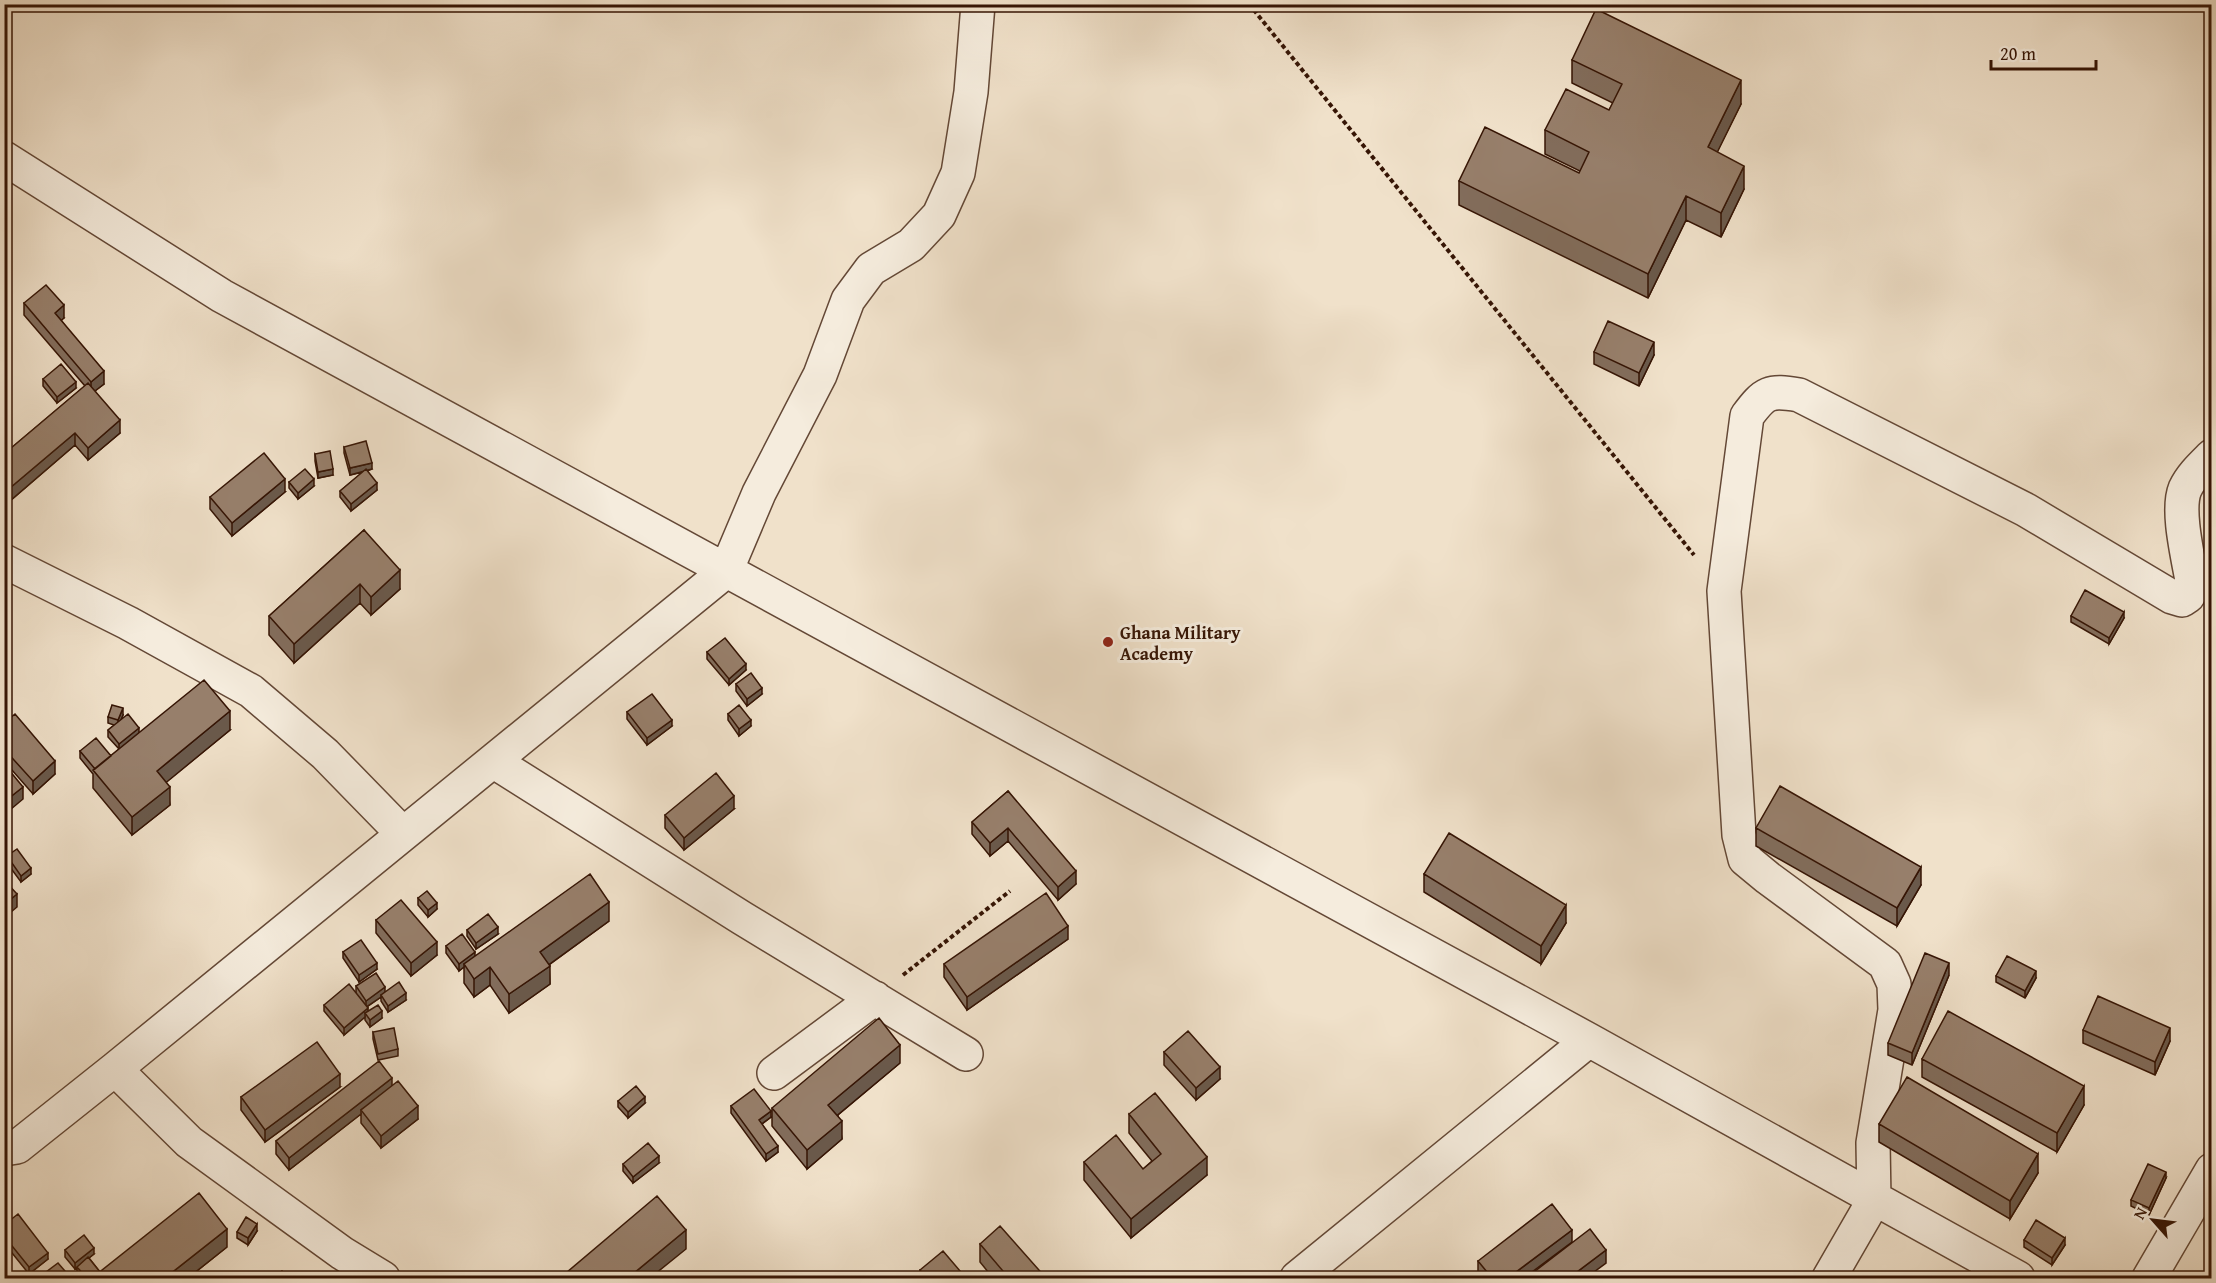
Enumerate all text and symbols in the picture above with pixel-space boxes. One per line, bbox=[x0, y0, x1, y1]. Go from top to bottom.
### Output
scale bar bbox=[1991, 33, 2096, 71]
text: 20 m bbox=[2000, 40, 2036, 67]
place label: Ghana Military Academy bbox=[1120, 619, 1241, 667]
marker: Ghana Military Academy bbox=[1101, 635, 1115, 649]
north arrow bbox=[2123, 1190, 2183, 1250]
text: N bbox=[2127, 1202, 2153, 1223]

